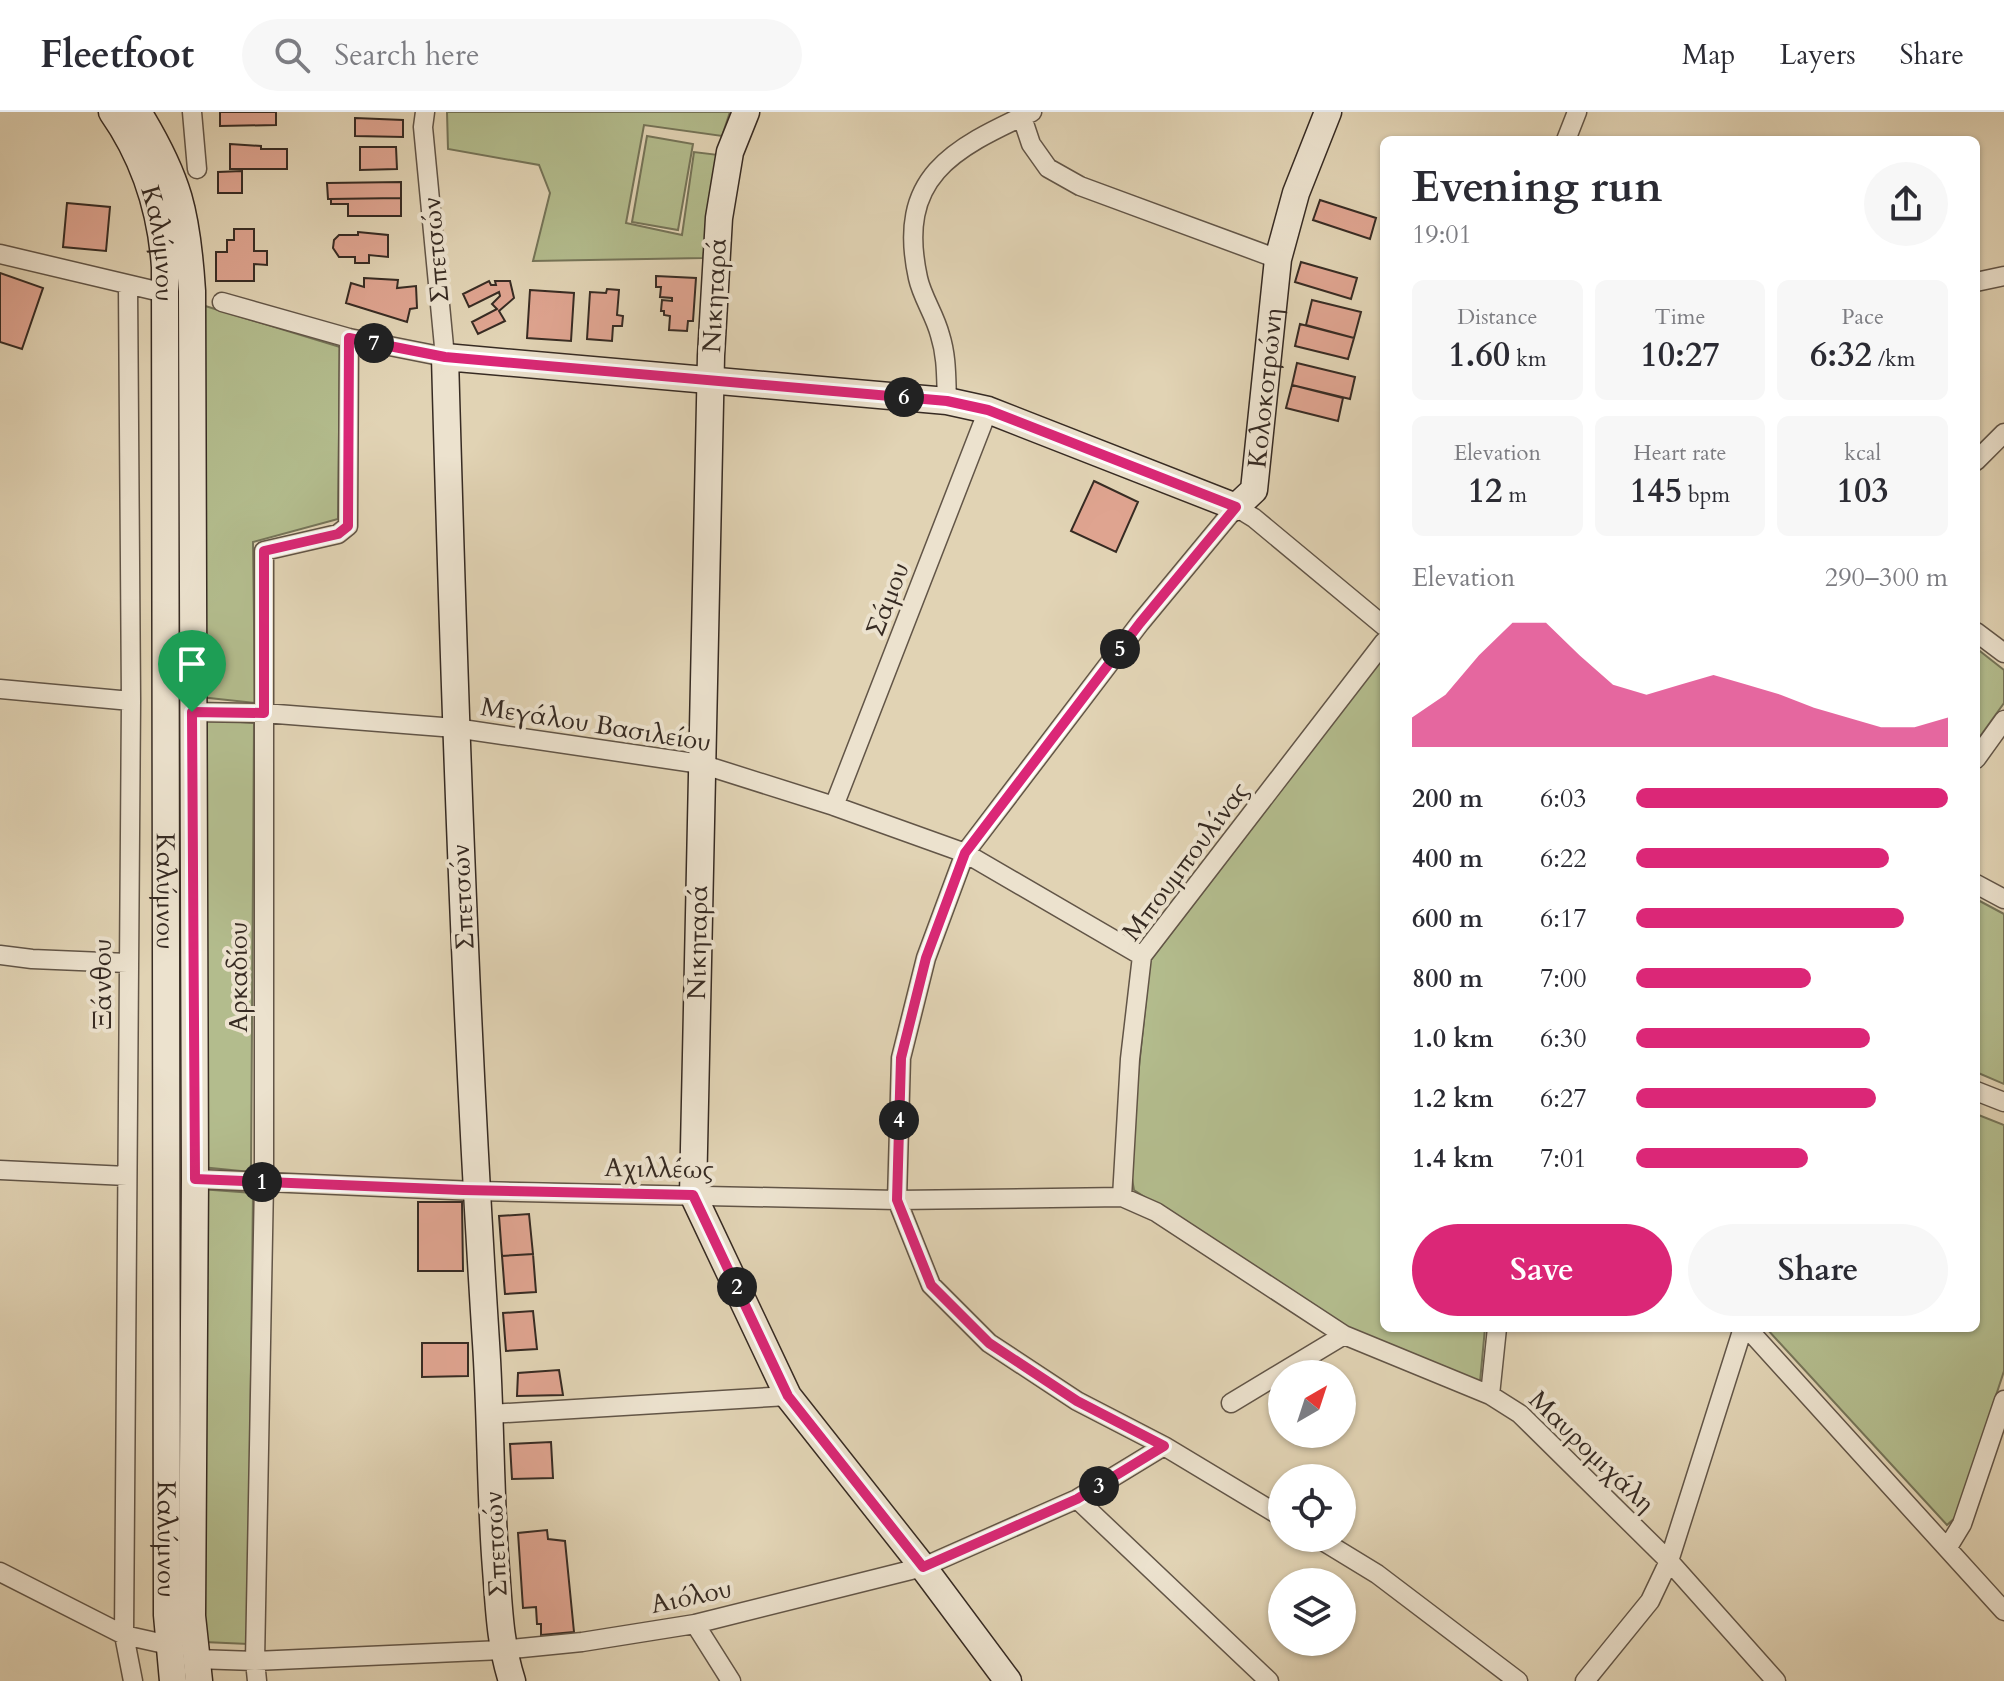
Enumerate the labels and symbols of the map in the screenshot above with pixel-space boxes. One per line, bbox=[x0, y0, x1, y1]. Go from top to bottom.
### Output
street label: Καλύμνου bbox=[132, 181, 182, 302]
street label: Σπετσών bbox=[413, 196, 458, 304]
street label: Νικηταρά bbox=[694, 236, 735, 354]
street label: Κολοκοτρώνη bbox=[1239, 306, 1291, 470]
pin: 7 bbox=[354, 323, 394, 363]
pin: 6 bbox=[884, 377, 924, 417]
street label: Σάμου bbox=[857, 557, 918, 641]
pin: 5 bbox=[1100, 629, 1140, 669]
pin bbox=[158, 630, 226, 712]
street label: Μεγάλου Βασιλείου bbox=[478, 689, 714, 760]
street label: Μπουμπουλίνας bbox=[1114, 775, 1257, 948]
street label: Καλύμνου bbox=[148, 833, 183, 950]
street label: Σπετσών bbox=[442, 843, 483, 951]
street label: Νικηταρά bbox=[679, 884, 716, 1000]
street label: Αρκαδίου bbox=[221, 922, 256, 1032]
street label: Ξάνθου bbox=[85, 939, 120, 1029]
pin: 4 bbox=[879, 1100, 919, 1140]
street label: Αχιλλέως bbox=[604, 1150, 714, 1187]
pin: 1 bbox=[242, 1162, 282, 1202]
pin: 2 bbox=[717, 1267, 757, 1307]
north arrow bbox=[1268, 1360, 1356, 1448]
street label: Μαυρομιχάλη bbox=[1521, 1382, 1662, 1520]
pin: 3 bbox=[1079, 1466, 1119, 1506]
street label: Καλύμνου bbox=[149, 1481, 184, 1598]
street label: Σπετσών bbox=[475, 1490, 516, 1598]
street label: Αιόλου bbox=[647, 1571, 735, 1622]

